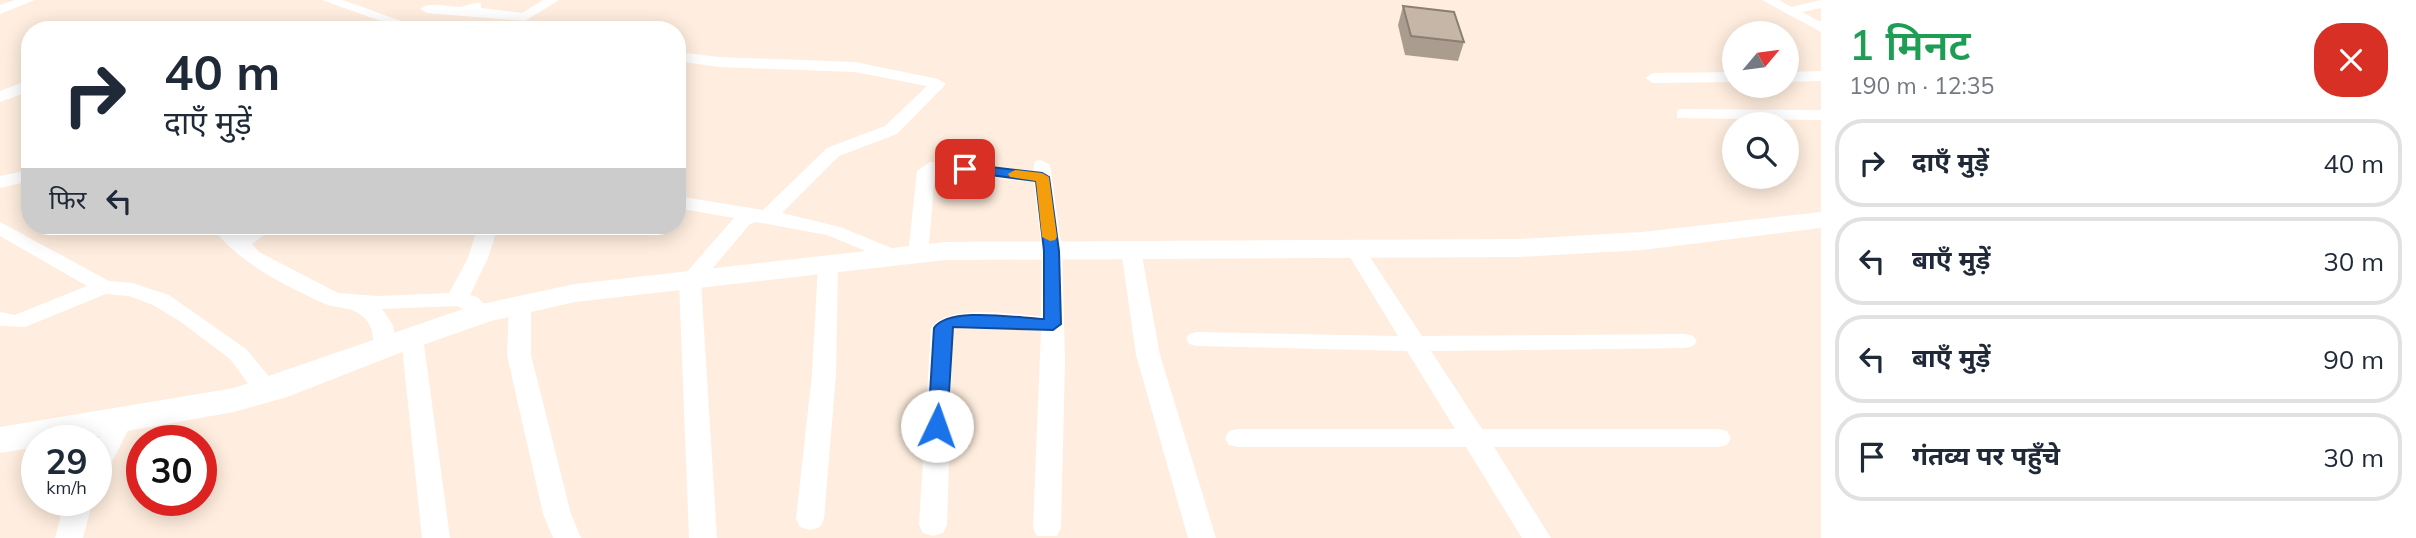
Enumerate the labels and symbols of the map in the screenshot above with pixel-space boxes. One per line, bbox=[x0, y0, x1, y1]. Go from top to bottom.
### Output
north arrow bbox=[1722, 21, 1799, 98]
pin bbox=[935, 139, 995, 199]
position arrow bbox=[900, 389, 974, 463]
speed limit sign: 30 bbox=[126, 425, 217, 516]

